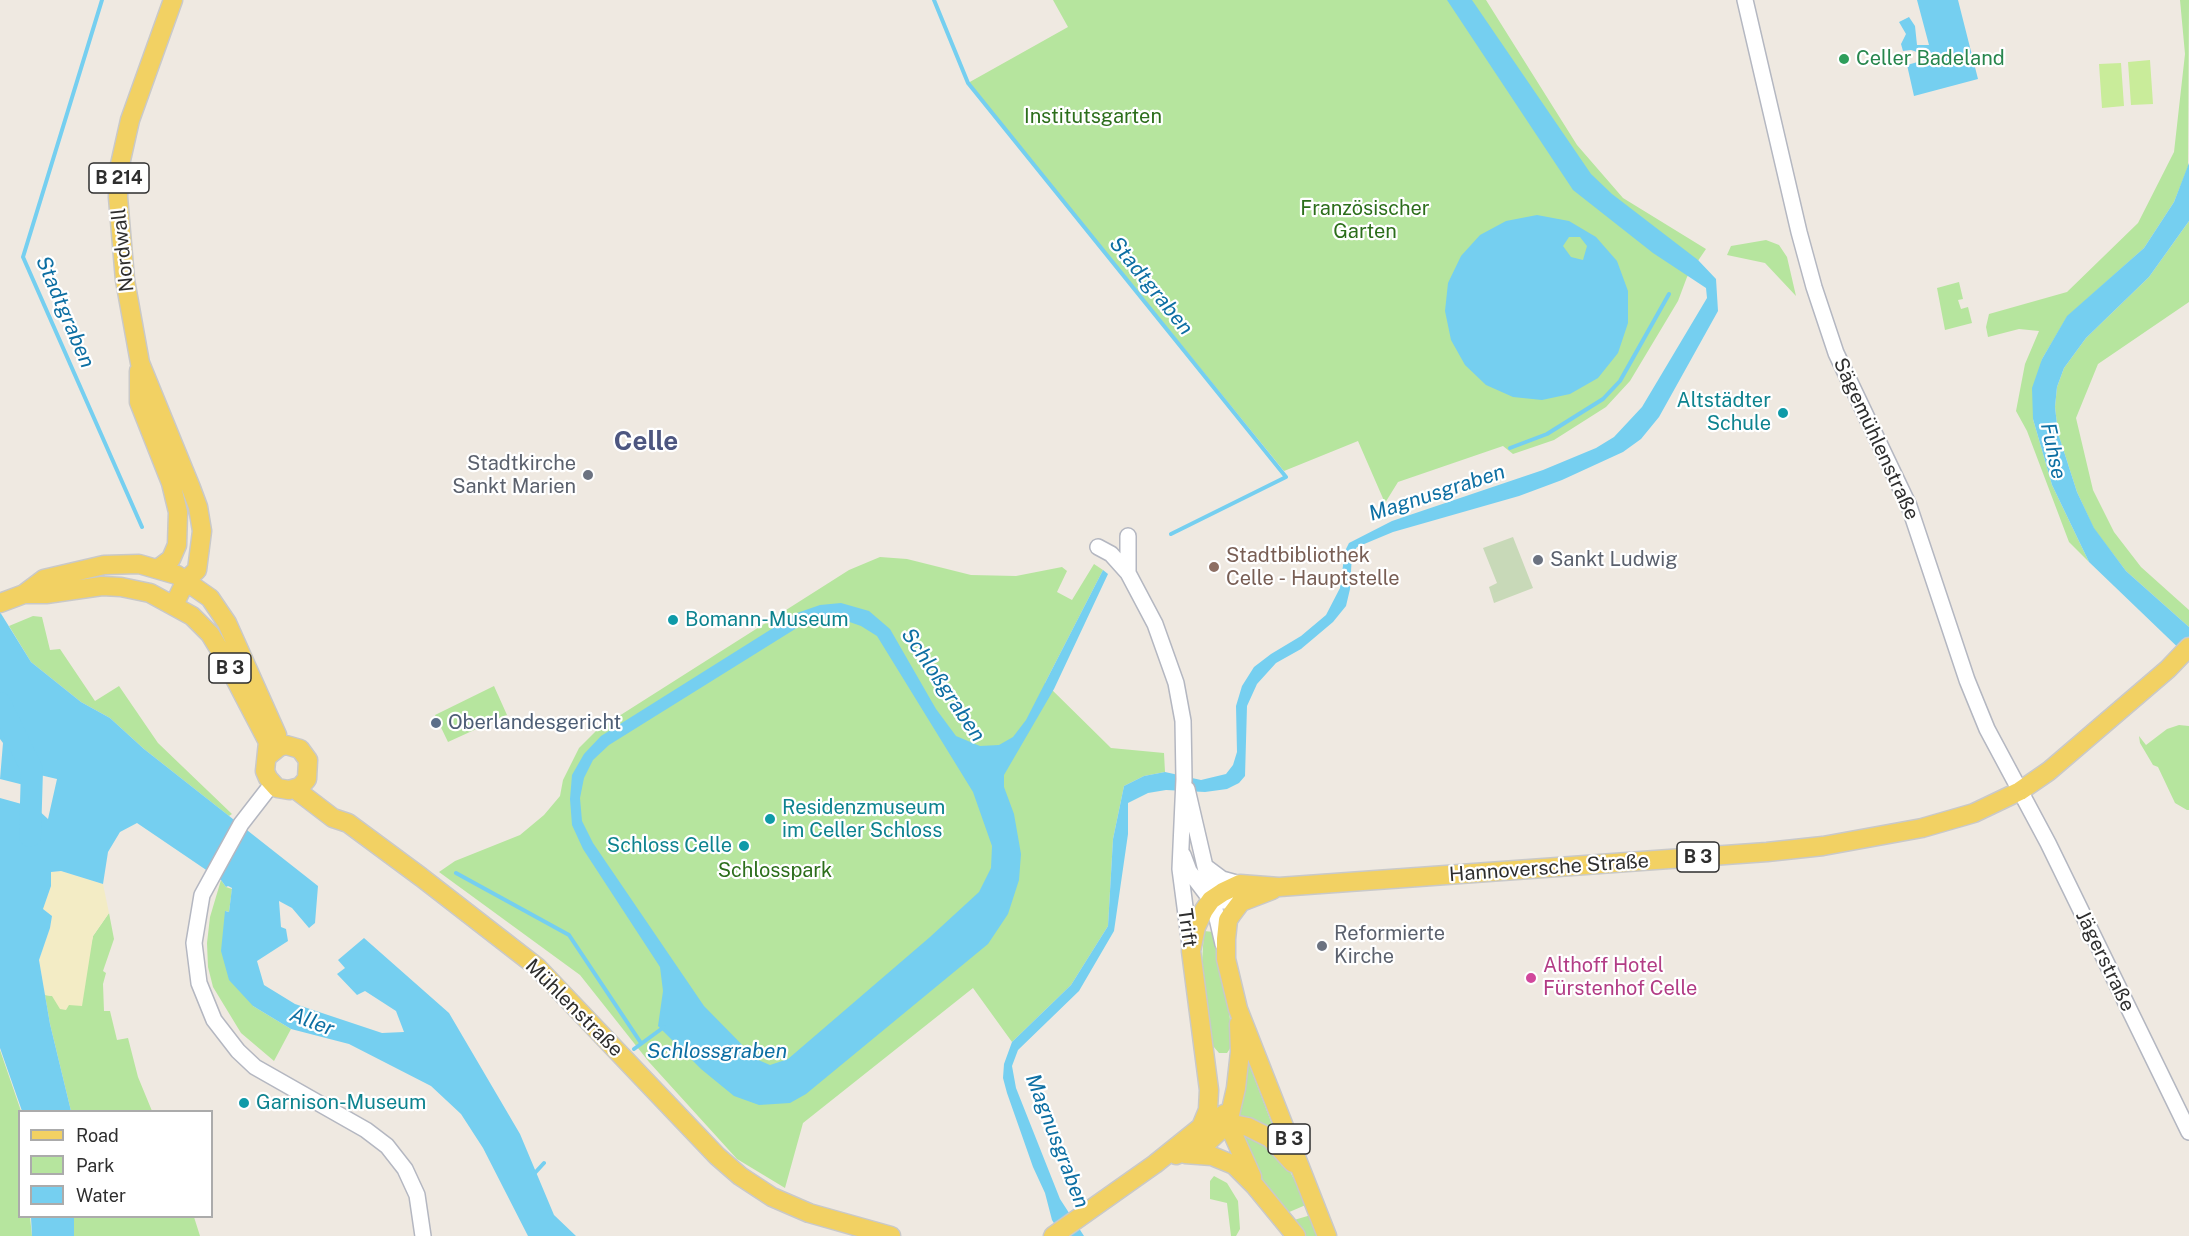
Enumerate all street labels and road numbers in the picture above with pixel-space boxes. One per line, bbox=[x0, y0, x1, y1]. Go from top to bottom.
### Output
road number: B 214 bbox=[89, 163, 149, 193]
street label: Nordwall bbox=[107, 207, 139, 293]
street label: Sägemühlenstraße bbox=[1828, 354, 1924, 524]
road number: B 3 bbox=[209, 653, 251, 683]
road number: B 3 bbox=[1677, 842, 1719, 872]
street label: Hannoversche Straße bbox=[1448, 849, 1650, 887]
street label: Trift bbox=[1172, 907, 1202, 949]
street label: Jägerstraße bbox=[2070, 907, 2140, 1015]
street label: Mühlenstraße bbox=[520, 954, 628, 1062]
road number: B 3 bbox=[1268, 1124, 1310, 1154]

